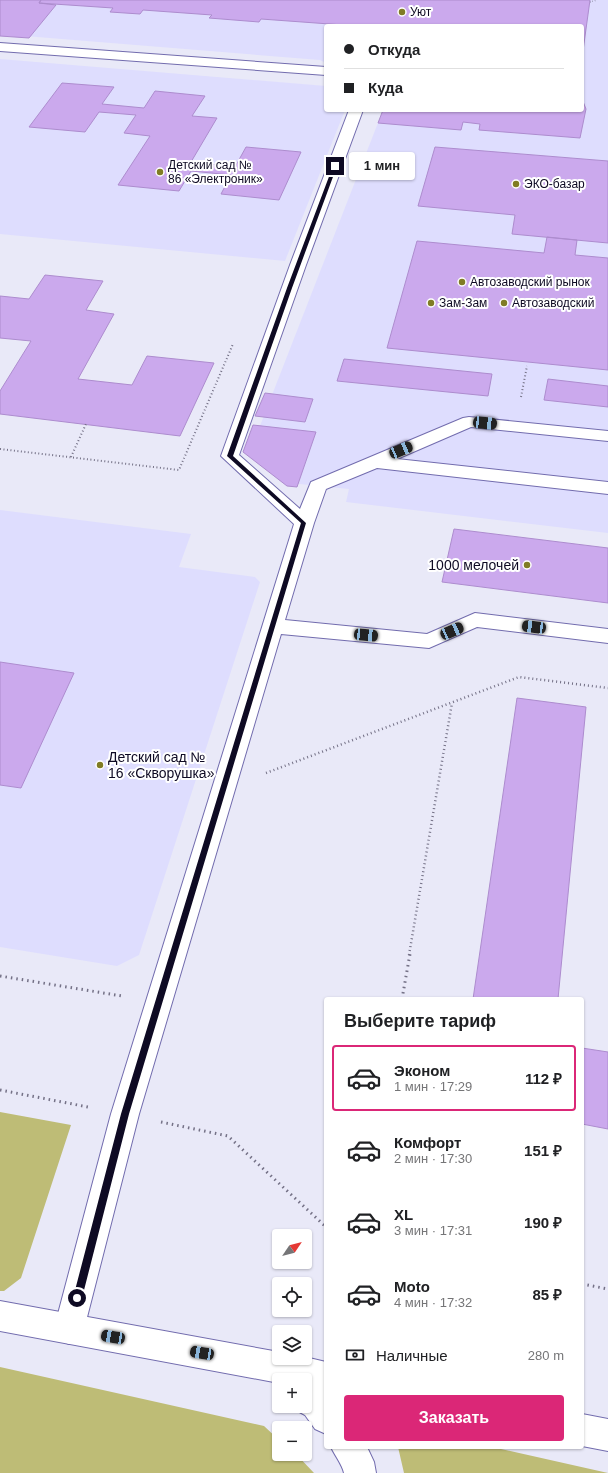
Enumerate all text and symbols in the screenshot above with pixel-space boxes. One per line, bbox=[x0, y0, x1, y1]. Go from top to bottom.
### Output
place label: Уют bbox=[410, 5, 432, 19]
marker: Уют bbox=[397, 7, 407, 17]
text: Откуда bbox=[368, 41, 420, 58]
text: Куда bbox=[368, 79, 403, 96]
callout: 1 мин bbox=[349, 152, 415, 180]
route end bbox=[326, 157, 344, 175]
place label: Детский сад № 86 «Электроник» bbox=[168, 158, 263, 186]
text: 1 мин bbox=[364, 158, 400, 173]
marker: Детский сад № 86 «Электроник» bbox=[155, 167, 165, 177]
place label: ЭКО-базар bbox=[524, 177, 585, 191]
marker: ЭКО-базар bbox=[511, 179, 521, 189]
place label: Автозаводский рынок bbox=[470, 275, 590, 289]
marker: Автозаводский рынок bbox=[457, 277, 467, 287]
place label: Зам-Зам bbox=[439, 296, 487, 310]
place label: Автозаводский bbox=[512, 296, 595, 310]
marker: Зам-Зам bbox=[426, 298, 436, 308]
marker: Автозаводский bbox=[499, 298, 509, 308]
car bbox=[472, 416, 498, 430]
car bbox=[388, 440, 414, 460]
place label: 1000 мелочей bbox=[428, 557, 519, 573]
marker: 1000 мелочей bbox=[522, 560, 532, 570]
car bbox=[521, 620, 547, 634]
car bbox=[439, 621, 465, 641]
car bbox=[354, 628, 378, 642]
place label: Детский сад № 16 «Скворушка» bbox=[108, 749, 215, 781]
marker: Детский сад № 16 «Скворушка» bbox=[95, 760, 105, 770]
text: Выберите тариф bbox=[344, 1011, 496, 1031]
icon: car bbox=[346, 1060, 382, 1096]
text: Эконом bbox=[394, 1062, 450, 1079]
text: 112 ₽ bbox=[525, 1070, 562, 1087]
text: 1 мин · 17:29 bbox=[394, 1079, 472, 1094]
icon: car bbox=[346, 1132, 382, 1168]
text: Комфорт bbox=[394, 1134, 461, 1151]
text: 151 ₽ bbox=[524, 1142, 562, 1159]
text: 2 мин · 17:30 bbox=[394, 1151, 472, 1166]
icon: car bbox=[346, 1204, 382, 1240]
text: XL bbox=[394, 1206, 413, 1223]
text: 190 ₽ bbox=[524, 1214, 562, 1231]
text: 3 мин · 17:31 bbox=[394, 1223, 472, 1238]
north arrow bbox=[272, 1229, 312, 1269]
map controls bbox=[272, 1229, 312, 1461]
icon: car bbox=[346, 1276, 382, 1312]
button: locate bbox=[272, 1277, 312, 1317]
text: Moto bbox=[394, 1278, 430, 1295]
text: 85 ₽ bbox=[532, 1286, 562, 1303]
route start bbox=[68, 1289, 86, 1307]
text: 4 мин · 17:32 bbox=[394, 1295, 472, 1310]
button: layers bbox=[272, 1325, 312, 1365]
car bbox=[100, 1329, 126, 1345]
icon: cash bbox=[344, 1344, 366, 1366]
car bbox=[189, 1345, 215, 1361]
text: Наличные bbox=[376, 1347, 448, 1364]
text: 280 m bbox=[528, 1348, 564, 1363]
button: + bbox=[272, 1373, 312, 1413]
button: Заказать bbox=[344, 1395, 564, 1441]
button: − bbox=[272, 1421, 312, 1461]

